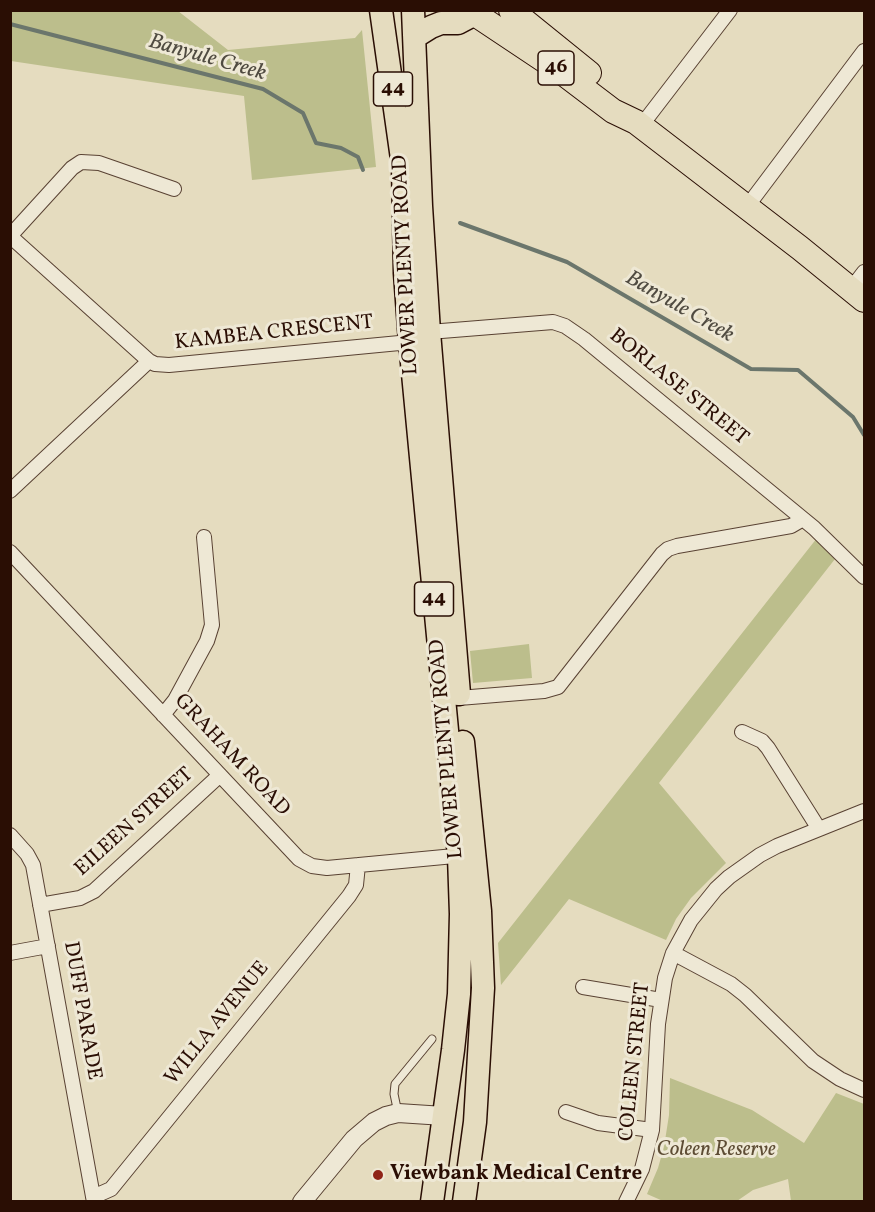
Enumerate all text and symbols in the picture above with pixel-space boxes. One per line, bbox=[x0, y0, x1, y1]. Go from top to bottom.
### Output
water label: Banyule Creek bbox=[145, 30, 269, 88]
road number: 46 bbox=[538, 51, 574, 85]
road number: 44 bbox=[374, 72, 412, 106]
street label: LOWER PLENTY ROAD bbox=[389, 154, 425, 376]
water label: Banyule Creek bbox=[620, 266, 738, 350]
street label: KAMBEA CRESCENT bbox=[173, 311, 375, 357]
street label: BORLASE STREET bbox=[603, 324, 753, 452]
road number: 44 bbox=[414, 582, 454, 616]
street label: LOWER PLENTY ROAD bbox=[426, 638, 470, 860]
street label: GRAHAM ROAD bbox=[168, 690, 294, 822]
street label: EILEEN STREET bbox=[71, 763, 199, 883]
street label: DUFF PARADE bbox=[56, 940, 106, 1082]
street label: WILLA AVENUE bbox=[160, 957, 276, 1091]
street label: COLEEN STREET bbox=[615, 981, 657, 1143]
park label: Coleen Reserve bbox=[656, 1138, 776, 1164]
place label: Viewbank Medical Centre bbox=[390, 1162, 642, 1188]
marker: Viewbank Medical Centre bbox=[371, 1168, 385, 1182]

